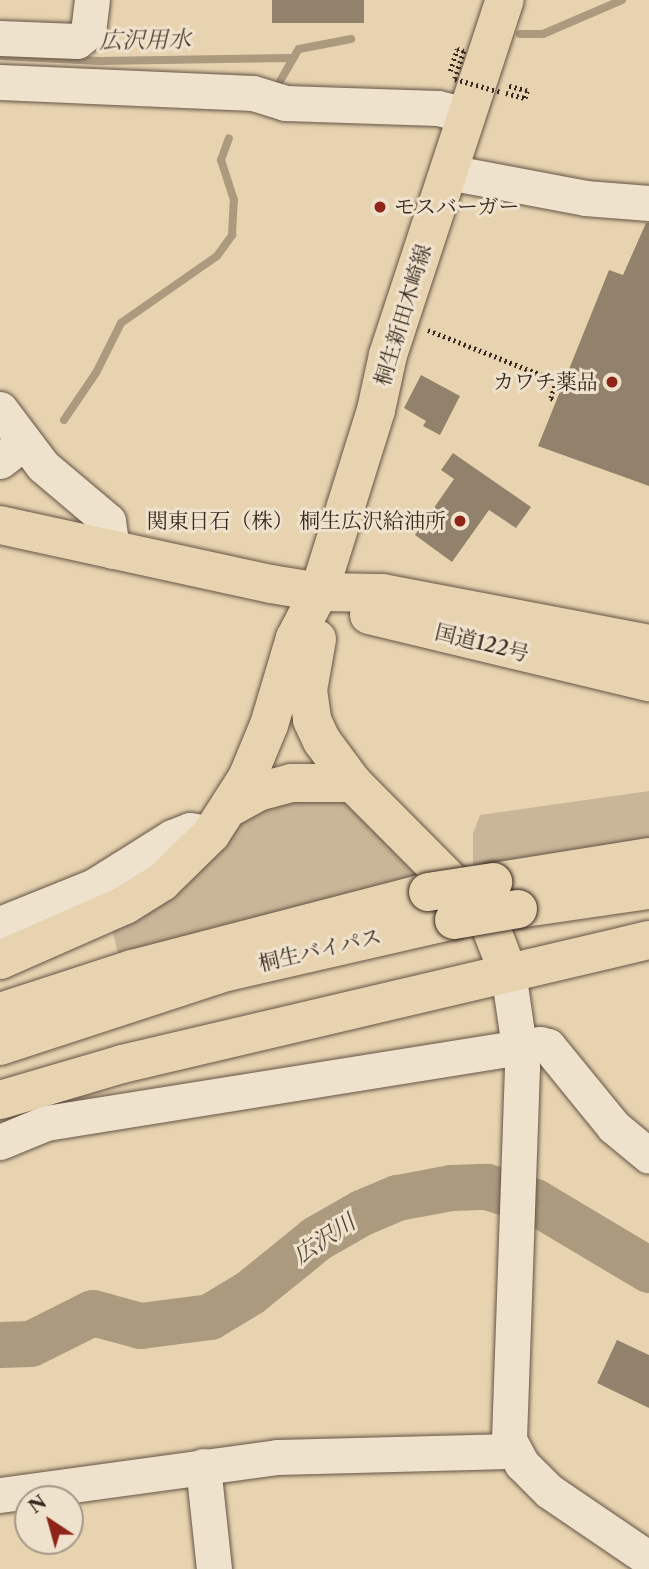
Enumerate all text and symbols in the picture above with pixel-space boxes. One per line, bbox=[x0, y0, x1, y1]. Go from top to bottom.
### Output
water label: 広沢用水 bbox=[99, 25, 191, 55]
place label: モスバーガー bbox=[394, 194, 520, 220]
marker: モスバーガー bbox=[372, 199, 388, 215]
street label: 桐生新田木崎線 bbox=[369, 241, 437, 389]
place label: カワチ薬品 bbox=[493, 369, 598, 395]
marker: カワチ薬品 bbox=[604, 374, 620, 390]
place label: 関東日石（株） 桐生広沢給油所 bbox=[146, 508, 446, 534]
marker: 関東日石（株） 桐生広沢給油所 bbox=[452, 513, 468, 529]
street label: 国道122号 bbox=[432, 619, 532, 667]
street label: 桐生バイパス bbox=[256, 924, 384, 976]
water label: 広沢川 bbox=[288, 1208, 360, 1270]
north arrow bbox=[14, 1485, 84, 1555]
text: N bbox=[24, 1490, 51, 1518]

